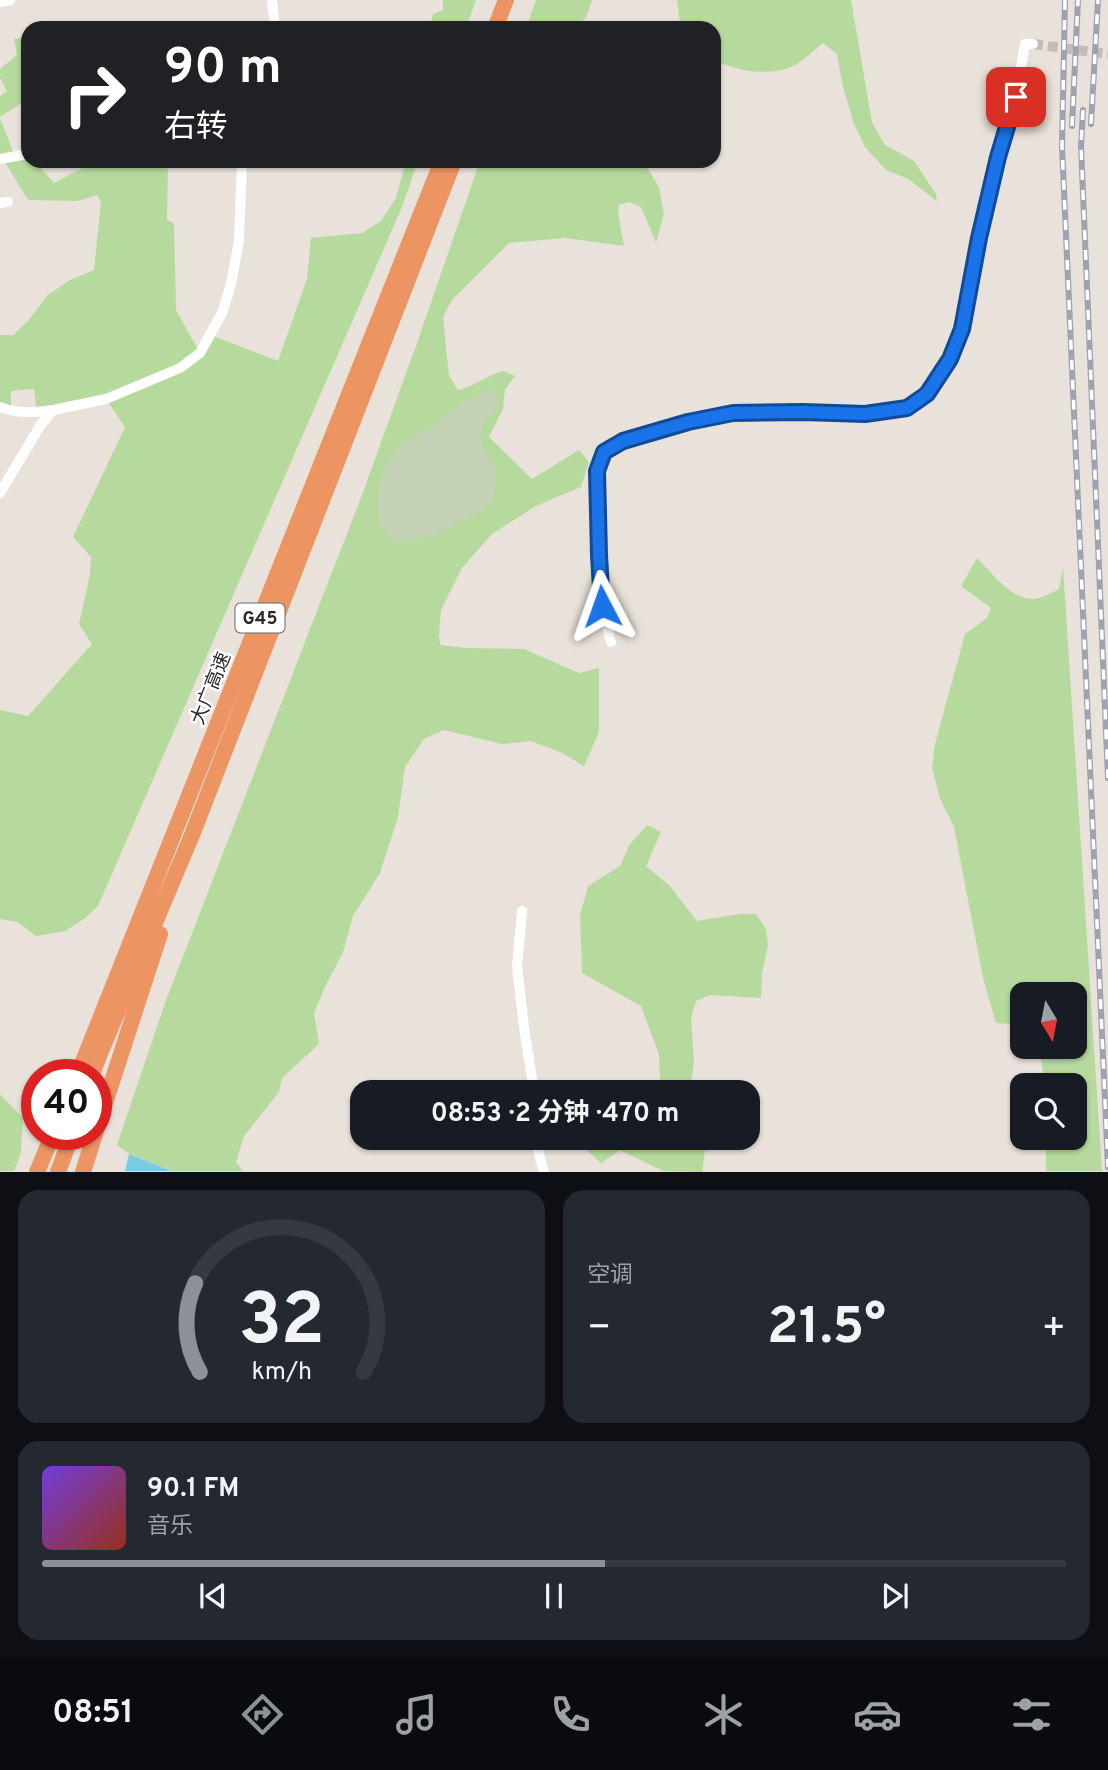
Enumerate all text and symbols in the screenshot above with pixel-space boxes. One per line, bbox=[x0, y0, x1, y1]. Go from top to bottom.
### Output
text: 90 m bbox=[164, 39, 282, 101]
icon: right bbox=[49, 49, 140, 140]
pin bbox=[986, 67, 1046, 127]
icon: arrive bbox=[997, 78, 1035, 116]
text: 右转 bbox=[164, 109, 228, 149]
position arrow bbox=[565, 569, 639, 643]
road number: G45 bbox=[236, 604, 284, 632]
street label: 大广高速 bbox=[186, 649, 237, 728]
north arrow bbox=[1010, 982, 1087, 1059]
map controls bbox=[1010, 982, 1087, 1150]
speed limit sign: 40 bbox=[21, 1059, 112, 1150]
button: search bbox=[1010, 1073, 1087, 1150]
text: 08:53 · 2 分钟 · 470 m bbox=[431, 1098, 679, 1131]
text: 空调 bbox=[587, 1262, 633, 1291]
text: 32 bbox=[238, 1279, 325, 1371]
text: 21.5° bbox=[767, 1296, 886, 1362]
text: − bbox=[587, 1305, 612, 1354]
text: + bbox=[1041, 1305, 1066, 1354]
text: km/h bbox=[251, 1357, 312, 1389]
text: 90.1 FM bbox=[147, 1473, 239, 1506]
text: 音乐 bbox=[147, 1513, 193, 1542]
icon: previous bbox=[194, 1577, 232, 1615]
icon: pause bbox=[535, 1577, 573, 1615]
icon: next bbox=[876, 1577, 914, 1615]
icon: directions bbox=[238, 1690, 287, 1739]
icon: music bbox=[392, 1690, 441, 1739]
icon: phone bbox=[546, 1690, 595, 1739]
icon: climate bbox=[699, 1690, 748, 1739]
icon: car bbox=[853, 1690, 902, 1739]
icon: filters bbox=[1007, 1690, 1056, 1739]
text: 08:51 bbox=[52, 1694, 134, 1734]

